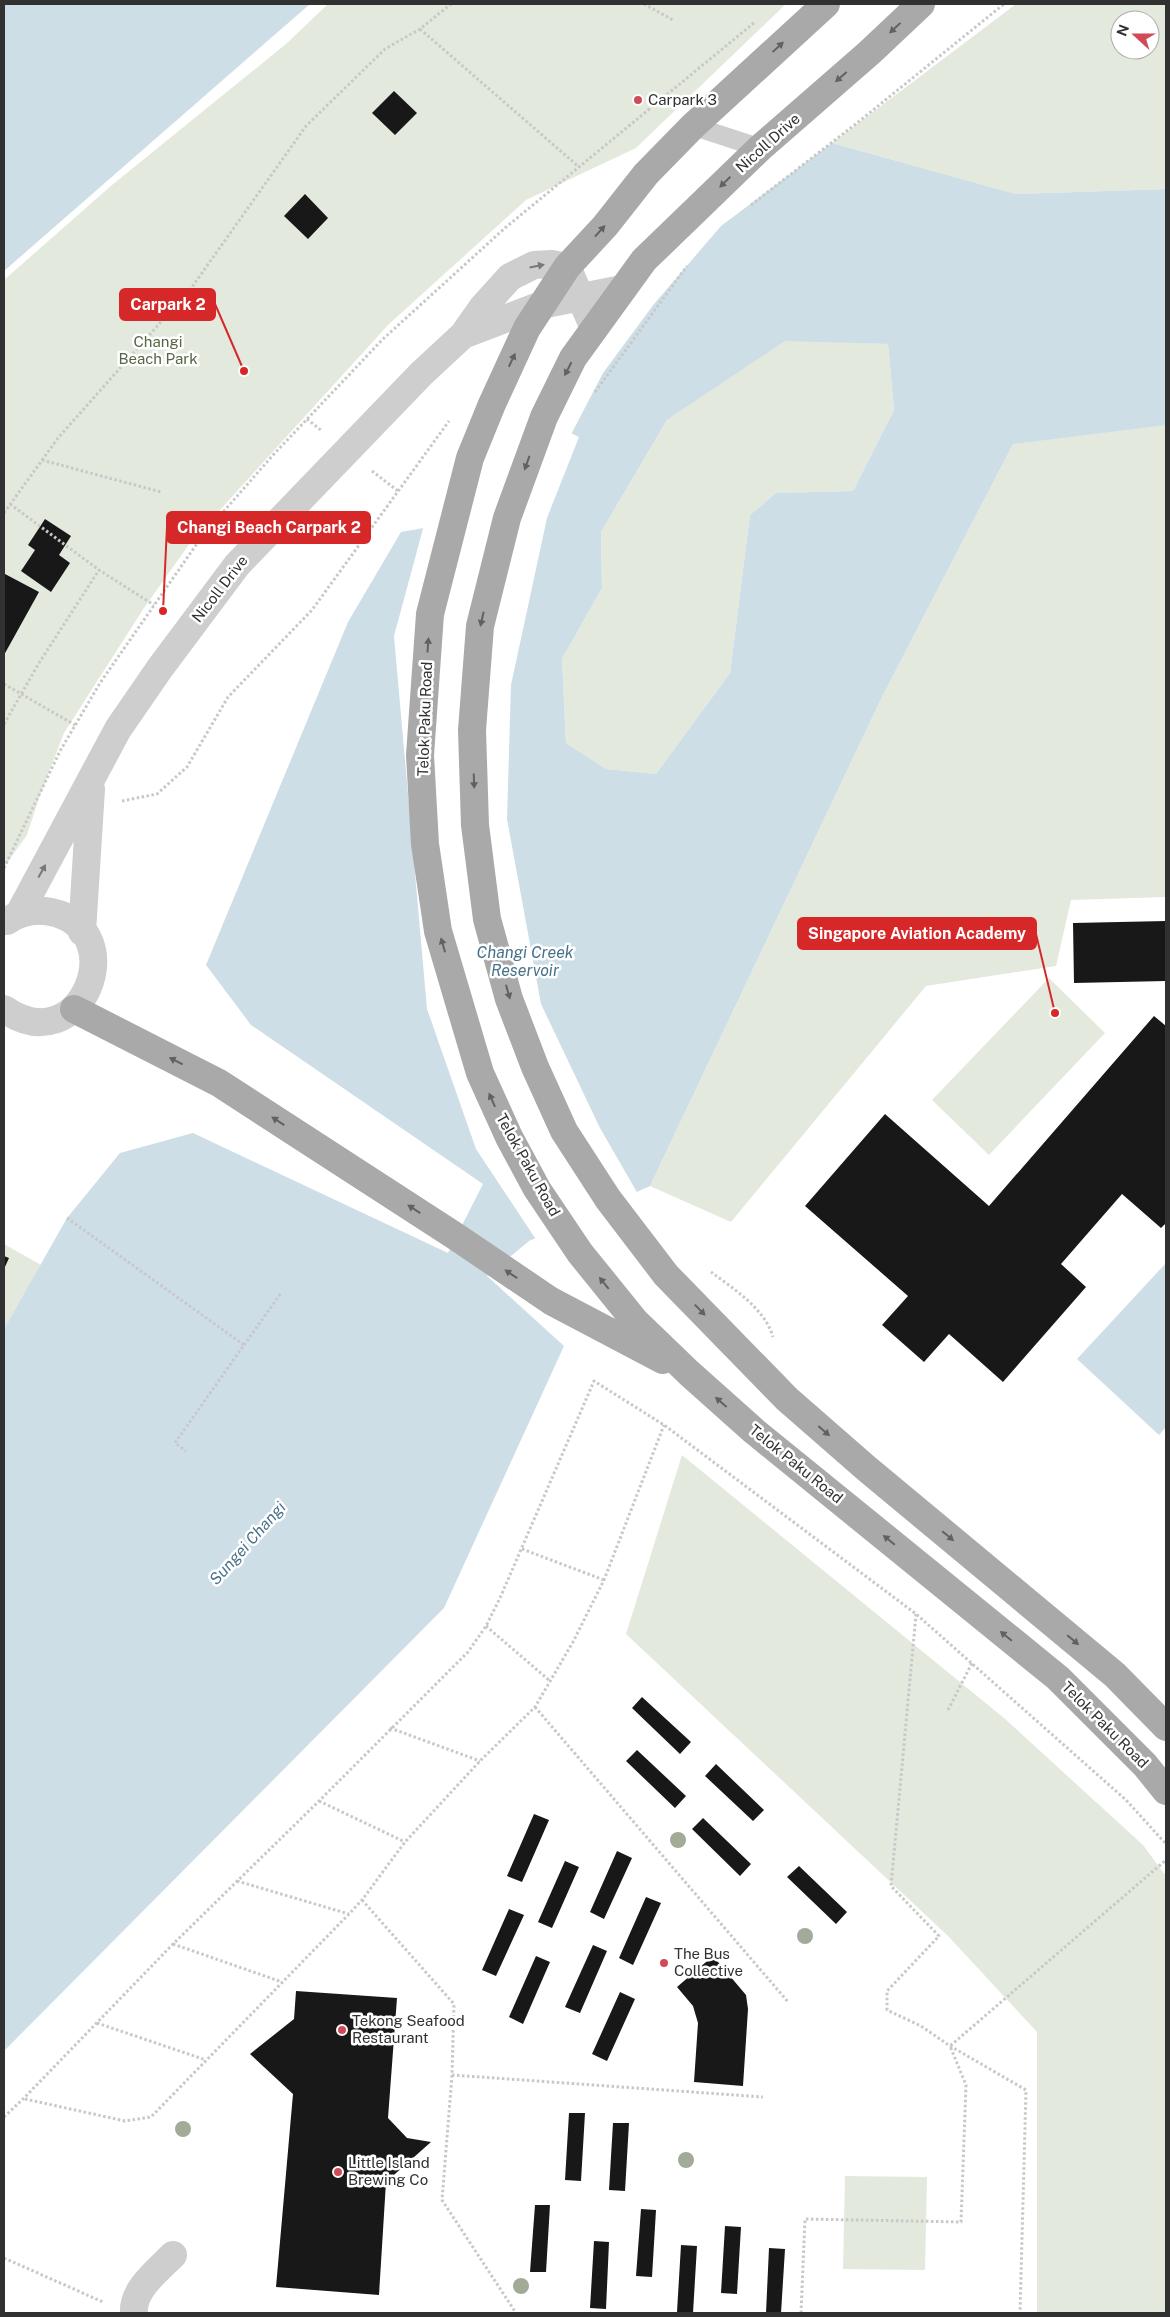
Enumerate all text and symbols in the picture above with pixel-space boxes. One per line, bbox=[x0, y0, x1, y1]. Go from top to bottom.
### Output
north arrow bbox=[1110, 10, 1160, 60]
one-way arrow bbox=[890, 22, 902, 34]
text: N bbox=[1113, 22, 1132, 38]
one-way arrow bbox=[772, 41, 784, 53]
one-way arrow bbox=[835, 72, 848, 83]
place label: Carpark 3 bbox=[648, 91, 717, 108]
marker: Carpark 3 bbox=[632, 94, 644, 106]
street label: Nicoll Drive bbox=[732, 110, 803, 176]
one-way arrow bbox=[719, 176, 731, 188]
one-way arrow bbox=[594, 226, 606, 238]
one-way arrow bbox=[530, 262, 545, 270]
callout: Carpark 2 bbox=[120, 289, 215, 320]
text: Carpark 2 bbox=[130, 295, 206, 314]
park label: Changi Beach Park bbox=[118, 333, 198, 367]
one-way arrow bbox=[508, 353, 516, 367]
one-way arrow bbox=[564, 362, 572, 376]
one-way arrow bbox=[523, 456, 531, 471]
callout: Changi Beach Carpark 2 bbox=[167, 512, 370, 543]
text: Changi Beach Carpark 2 bbox=[177, 518, 361, 537]
street label: Nicoll Drive bbox=[188, 552, 251, 625]
one-way arrow bbox=[478, 612, 486, 627]
one-way arrow bbox=[425, 637, 433, 653]
street label: Telok Paku Road bbox=[414, 661, 435, 777]
one-way arrow bbox=[470, 773, 478, 789]
one-way arrow bbox=[38, 865, 47, 878]
callout: Singapore Aviation Academy bbox=[798, 918, 1036, 949]
text: Singapore Aviation Academy bbox=[808, 924, 1026, 943]
one-way arrow bbox=[438, 938, 446, 953]
water label: Changi Creek Reservoir bbox=[476, 943, 574, 980]
one-way arrow bbox=[504, 985, 512, 1000]
one-way arrow bbox=[169, 1056, 183, 1064]
one-way arrow bbox=[488, 1093, 496, 1107]
street label: Telok Paku Road bbox=[493, 1110, 564, 1219]
one-way arrow bbox=[271, 1116, 285, 1126]
one-way arrow bbox=[408, 1205, 421, 1214]
one-way arrow bbox=[504, 1269, 518, 1279]
one-way arrow bbox=[599, 1276, 610, 1289]
one-way arrow bbox=[694, 1303, 706, 1315]
one-way arrow bbox=[716, 1396, 728, 1408]
street label: Telok Paku Road bbox=[746, 1421, 846, 1506]
one-way arrow bbox=[818, 1425, 830, 1436]
water label: Sungei Changi bbox=[205, 1498, 290, 1589]
one-way arrow bbox=[942, 1530, 954, 1541]
one-way arrow bbox=[883, 1535, 896, 1546]
one-way arrow bbox=[1000, 1630, 1013, 1641]
one-way arrow bbox=[1066, 1634, 1079, 1645]
street label: Telok Paku Road bbox=[1059, 1678, 1152, 1771]
place label: The Bus Collective bbox=[674, 1945, 743, 1979]
marker: The Bus Collective bbox=[658, 1957, 670, 1969]
place label: Tekong Seafood Restaurant bbox=[352, 2012, 465, 2046]
marker: Tekong Seafood Restaurant bbox=[336, 2024, 348, 2036]
place label: Little Island Brewing Co bbox=[348, 2154, 430, 2188]
marker: Little Island Brewing Co bbox=[332, 2166, 344, 2178]

